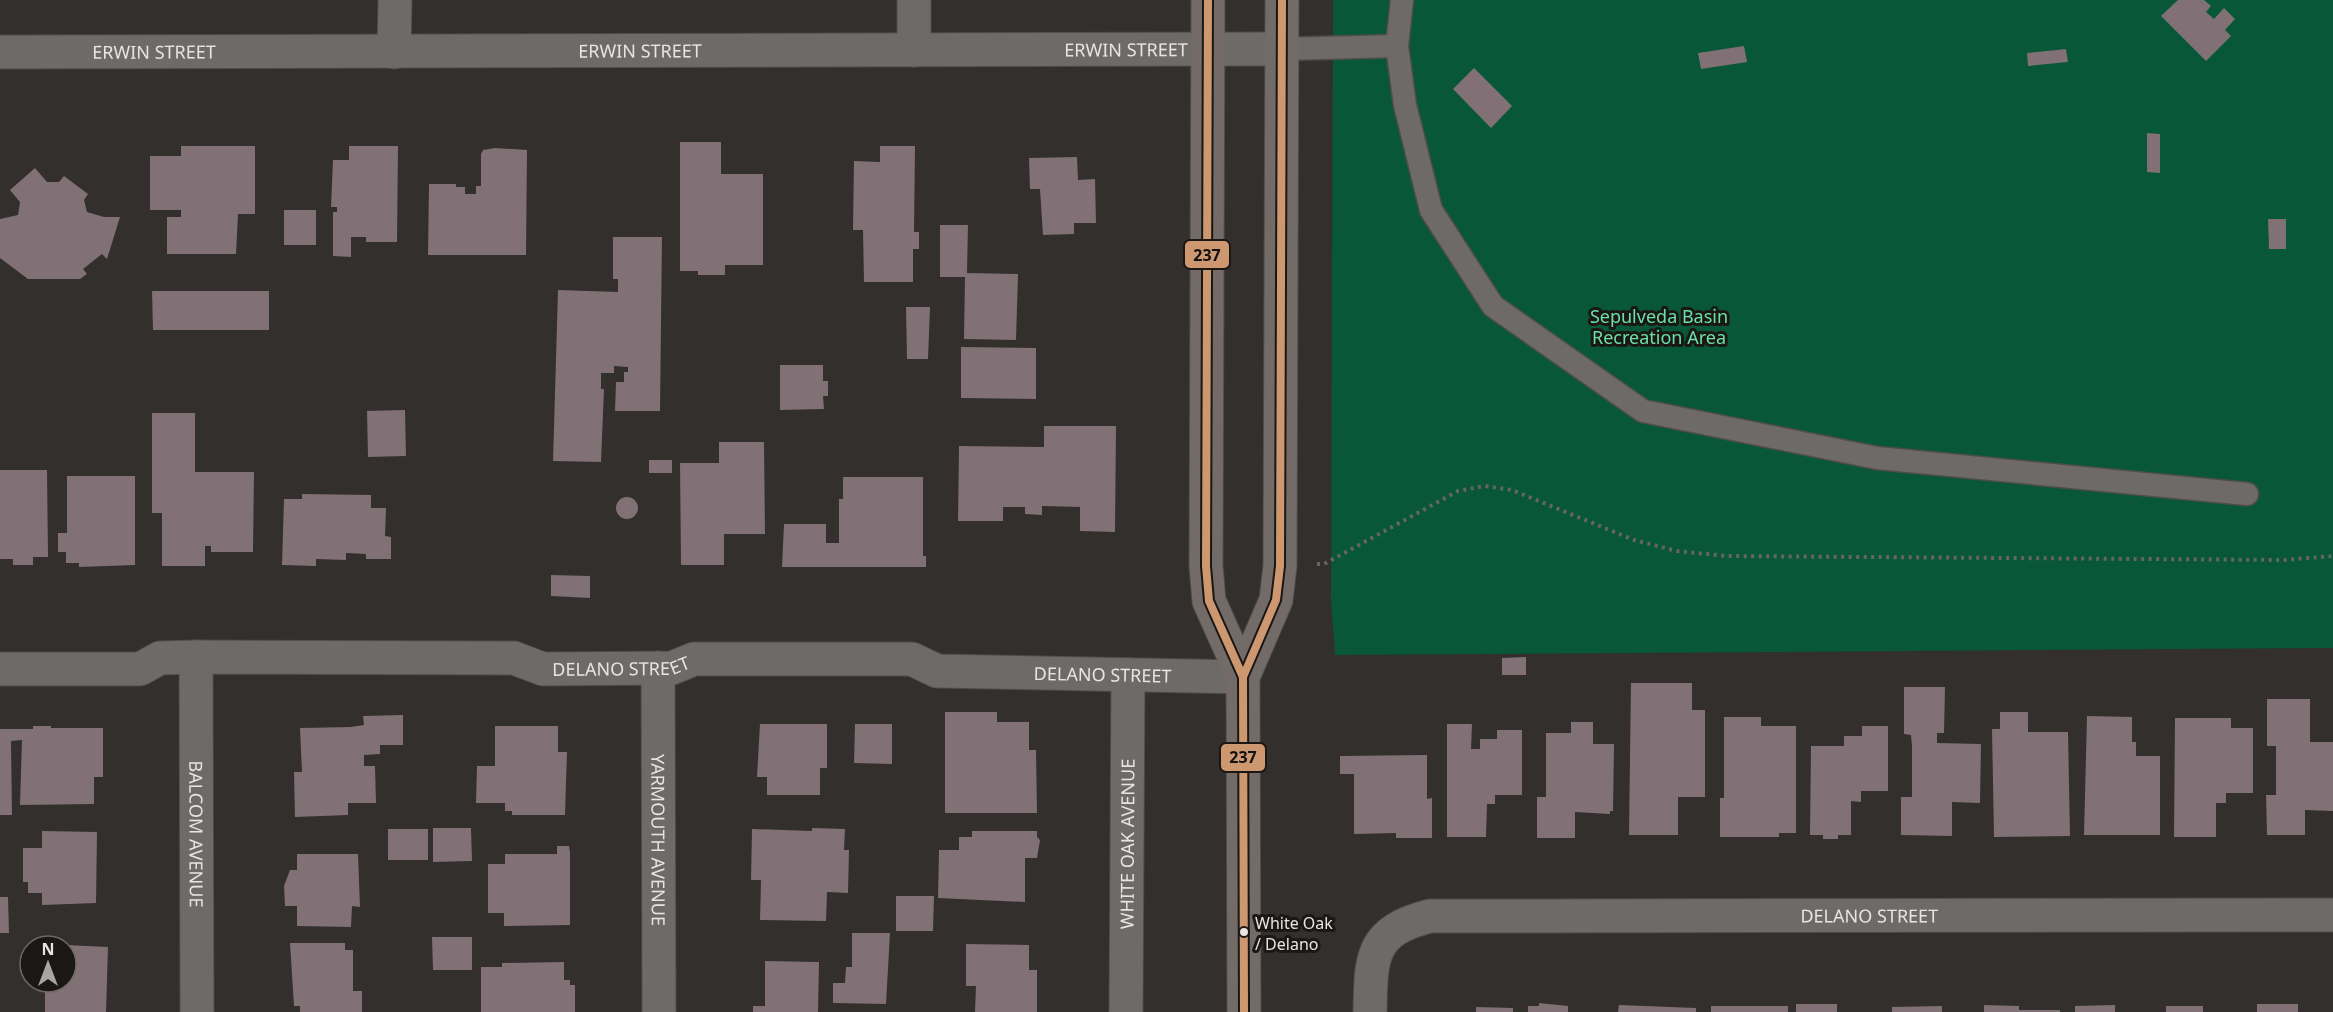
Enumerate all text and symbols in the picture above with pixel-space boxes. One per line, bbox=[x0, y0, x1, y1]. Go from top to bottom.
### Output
street label: ERWIN STREET bbox=[1064, 37, 1188, 62]
street label: ERWIN STREET bbox=[578, 38, 702, 63]
street label: ERWIN STREET bbox=[92, 39, 216, 64]
line badge: 237 bbox=[1184, 240, 1230, 269]
text: 237 bbox=[1193, 244, 1221, 266]
park label: Sepulveda Basin Recreation Area bbox=[1590, 304, 1728, 349]
street label: DELANO STREET bbox=[552, 650, 693, 681]
street label: DELANO STREET bbox=[1034, 661, 1172, 688]
line badge: 237 bbox=[1220, 743, 1266, 772]
text: 237 bbox=[1229, 746, 1257, 768]
street label: YARMOUTH AVENUE bbox=[646, 754, 671, 926]
street label: WHITE OAK AVENUE bbox=[1114, 759, 1140, 929]
street label: BALCOM AVENUE bbox=[184, 761, 209, 907]
street label: DELANO STREET bbox=[1800, 903, 1938, 928]
place label: White Oak / Delano bbox=[1255, 912, 1333, 955]
marker: White Oak / Delano bbox=[1238, 926, 1250, 938]
north arrow bbox=[18, 934, 78, 994]
text: N bbox=[41, 938, 55, 960]

